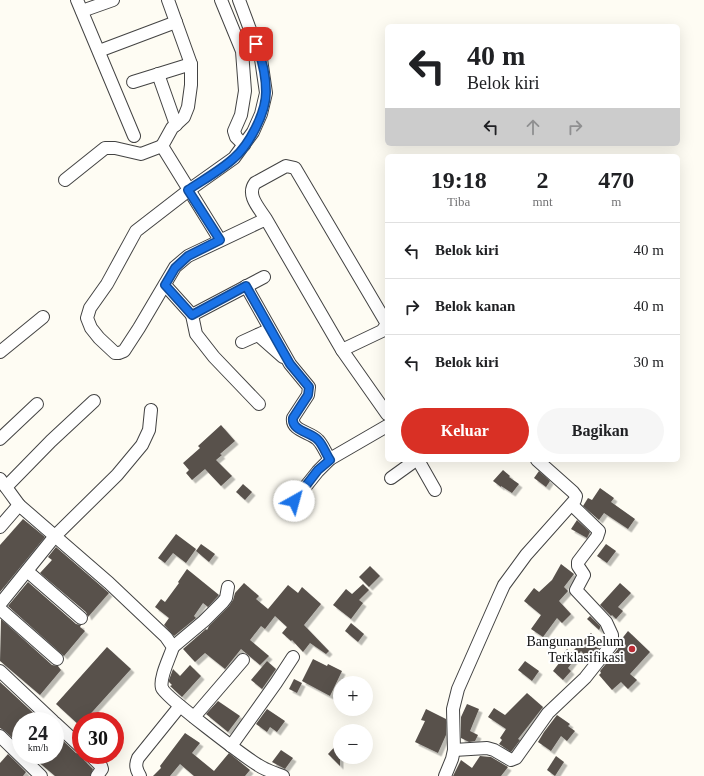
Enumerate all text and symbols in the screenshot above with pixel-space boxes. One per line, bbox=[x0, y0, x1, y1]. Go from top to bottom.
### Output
pin bbox=[239, 27, 273, 61]
icon: arrive bbox=[245, 33, 267, 55]
icon: left bbox=[401, 40, 453, 92]
text: 40 m bbox=[467, 40, 525, 71]
text: Belok kiri bbox=[467, 73, 540, 93]
icon: left bbox=[480, 116, 502, 138]
icon: ahead bbox=[522, 116, 544, 138]
icon: right bbox=[564, 116, 586, 138]
text: 19:18 bbox=[431, 167, 487, 193]
text: 2 bbox=[536, 167, 548, 193]
text: 470 bbox=[598, 167, 634, 193]
text: Tiba bbox=[447, 194, 470, 209]
text: mnt bbox=[532, 194, 553, 209]
text: m bbox=[611, 194, 621, 209]
icon: left bbox=[401, 240, 423, 262]
text: Belok kiri bbox=[435, 242, 499, 258]
text: 40 m bbox=[634, 242, 664, 258]
icon: right bbox=[401, 296, 423, 318]
text: Belok kanan bbox=[435, 298, 515, 314]
text: 40 m bbox=[634, 298, 664, 314]
icon: left bbox=[401, 352, 423, 374]
text: Belok kiri bbox=[435, 354, 499, 370]
text: 30 m bbox=[634, 354, 664, 370]
button: Keluar bbox=[401, 408, 529, 454]
button: Bagikan bbox=[537, 408, 664, 454]
position arrow bbox=[273, 480, 315, 522]
place label: Bangunan Belum Terklasifikasi bbox=[526, 634, 624, 665]
marker: Bangunan Belum Terklasifikasi bbox=[627, 644, 637, 654]
map controls bbox=[333, 676, 373, 764]
button: + bbox=[333, 676, 373, 716]
speed limit sign: 30 bbox=[72, 712, 124, 764]
text: 24 bbox=[28, 722, 48, 744]
button: − bbox=[333, 724, 373, 764]
text: km/h bbox=[28, 742, 48, 753]

